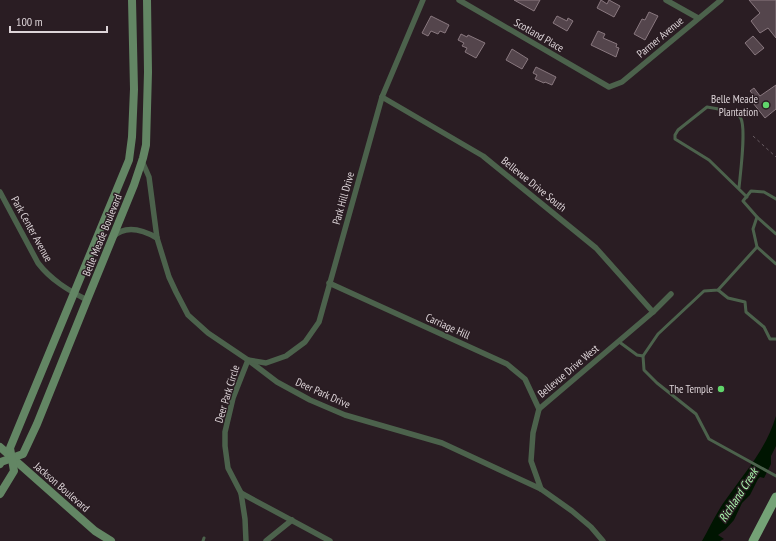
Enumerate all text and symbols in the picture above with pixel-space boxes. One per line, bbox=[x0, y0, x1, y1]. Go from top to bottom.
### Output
scale bar bbox=[10, 8, 107, 34]
street label: Parmer Avenue bbox=[634, 13, 687, 61]
text: 100 m bbox=[16, 14, 43, 29]
street label: Scotland Place bbox=[512, 15, 567, 55]
place label: Belle Meade Plantation bbox=[711, 92, 758, 119]
marker: Belle Meade Plantation bbox=[761, 100, 771, 110]
street label: Bellevue Drive South bbox=[499, 154, 569, 215]
street label: Park Hill Drive bbox=[329, 170, 357, 226]
street label: Belle Meade Boulevard bbox=[79, 192, 125, 278]
street label: Park Center Avenue bbox=[8, 194, 56, 265]
street label: Carriage Hill bbox=[424, 310, 473, 342]
street label: Bellevue Drive West bbox=[535, 341, 601, 401]
street label: Deer Park Circle bbox=[212, 363, 243, 425]
street label: Deer Park Drive bbox=[293, 375, 353, 411]
place label: The Temple bbox=[669, 382, 713, 396]
marker: The Temple bbox=[716, 384, 726, 394]
street label: Jackson Boulevard bbox=[31, 458, 93, 515]
water label: Richland Creek bbox=[715, 464, 762, 525]

